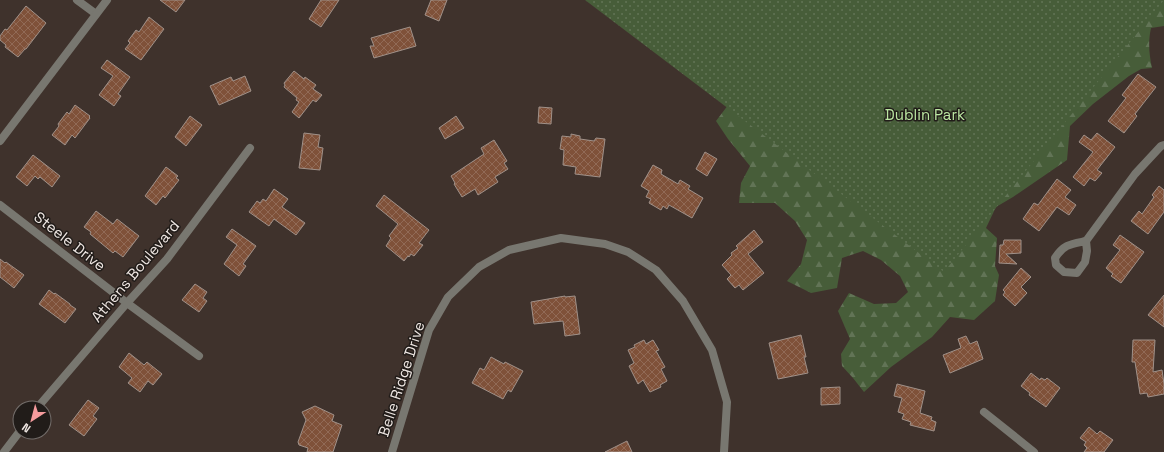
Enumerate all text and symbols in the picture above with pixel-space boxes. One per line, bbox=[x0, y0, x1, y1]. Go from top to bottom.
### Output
park label: Dublin Park bbox=[885, 105, 965, 124]
street label: Steele Drive bbox=[30, 207, 110, 275]
street label: Athens Boulevard bbox=[87, 216, 183, 326]
street label: Belle Ridge Drive bbox=[373, 319, 429, 439]
north arrow bbox=[12, 400, 52, 440]
text: N bbox=[19, 420, 33, 436]

